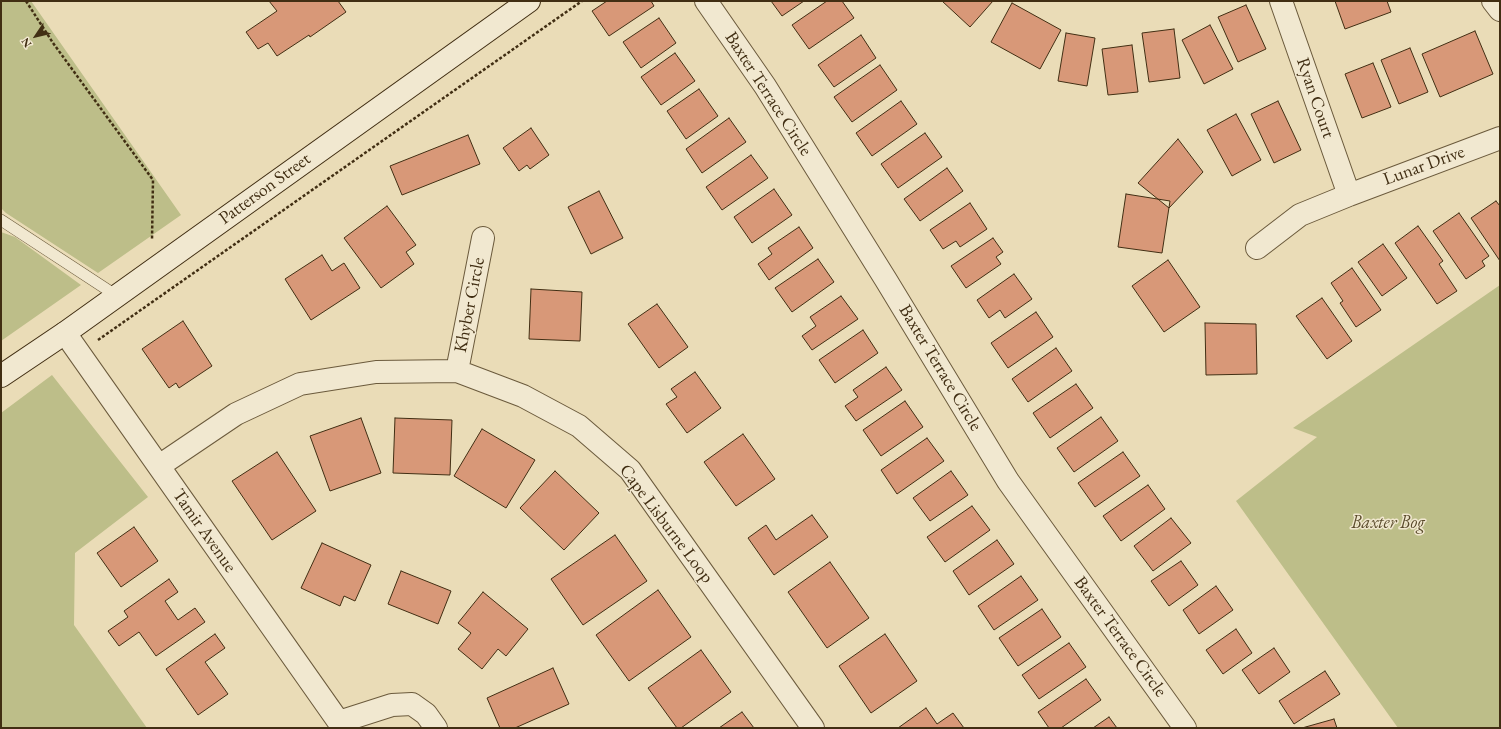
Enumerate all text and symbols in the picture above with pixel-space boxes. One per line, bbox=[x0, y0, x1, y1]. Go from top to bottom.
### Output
north arrow bbox=[16, 16, 56, 56]
street label: Baxter Terrace Circle bbox=[720, 28, 816, 160]
text: N bbox=[18, 35, 34, 51]
street label: Ryan Court bbox=[1291, 55, 1339, 141]
street label: Lunar Drive bbox=[1380, 141, 1468, 191]
street label: Patterson Street bbox=[215, 149, 315, 229]
street label: Khyber Circle bbox=[450, 256, 490, 354]
street label: Baxter Terrace Circle bbox=[894, 301, 986, 435]
street label: Cape Lisburne Loop bbox=[614, 460, 718, 588]
street label: Tamir Avenue bbox=[167, 485, 241, 577]
park label: Baxter Bog bbox=[1351, 512, 1425, 534]
street label: Baxter Terrace Circle bbox=[1069, 573, 1171, 701]

